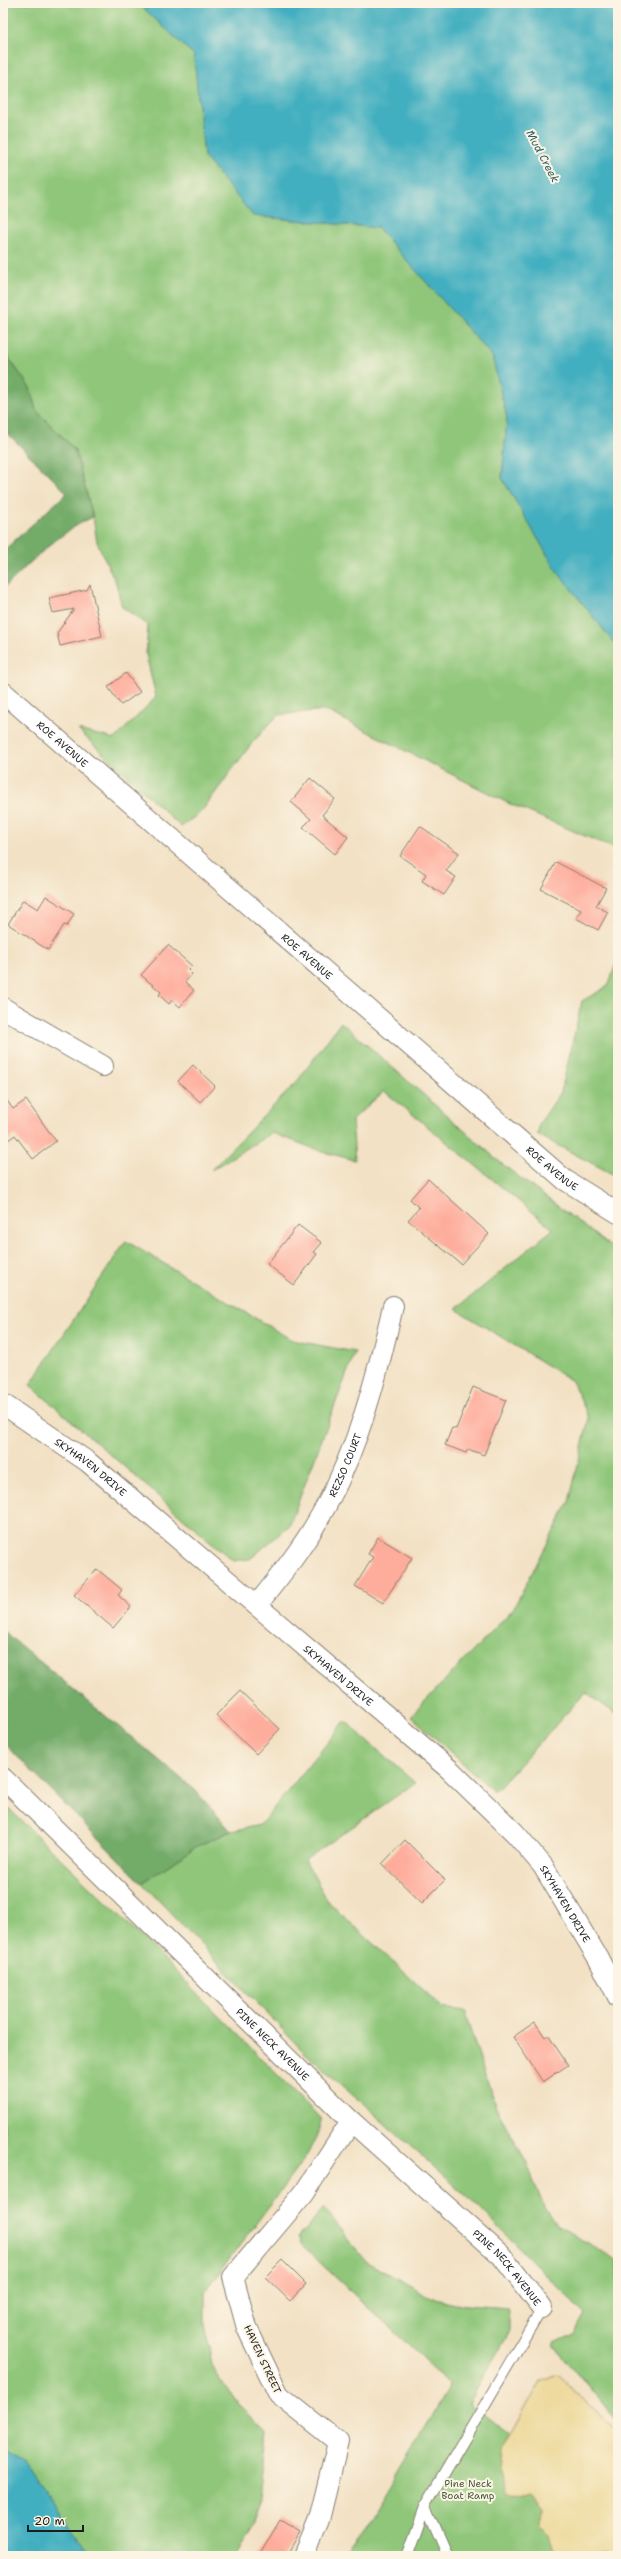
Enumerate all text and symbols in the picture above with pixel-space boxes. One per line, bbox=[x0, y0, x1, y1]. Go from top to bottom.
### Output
water label: Mud Creek bbox=[522, 127, 563, 186]
street label: ROE AVENUE bbox=[34, 718, 91, 770]
street label: ROE AVENUE bbox=[279, 931, 335, 982]
street label: ROE AVENUE bbox=[523, 1143, 581, 1194]
street label: REZSO COURT bbox=[326, 1432, 364, 1499]
street label: SKYHAVEN DRIVE bbox=[52, 1435, 129, 1499]
street label: SKYHAVEN DRIVE bbox=[301, 1642, 376, 1709]
street label: SKYHAVEN DRIVE bbox=[537, 1863, 593, 1945]
street label: PINE NECK AVENUE bbox=[233, 2005, 312, 2083]
street label: PINE NECK AVENUE bbox=[470, 2227, 544, 2309]
street label: HAVEN STREET bbox=[241, 2323, 284, 2396]
park label: Pine Neck Boat Ramp bbox=[442, 2477, 495, 2502]
scale bar bbox=[28, 2507, 83, 2533]
text: 20 m bbox=[34, 2513, 65, 2529]

